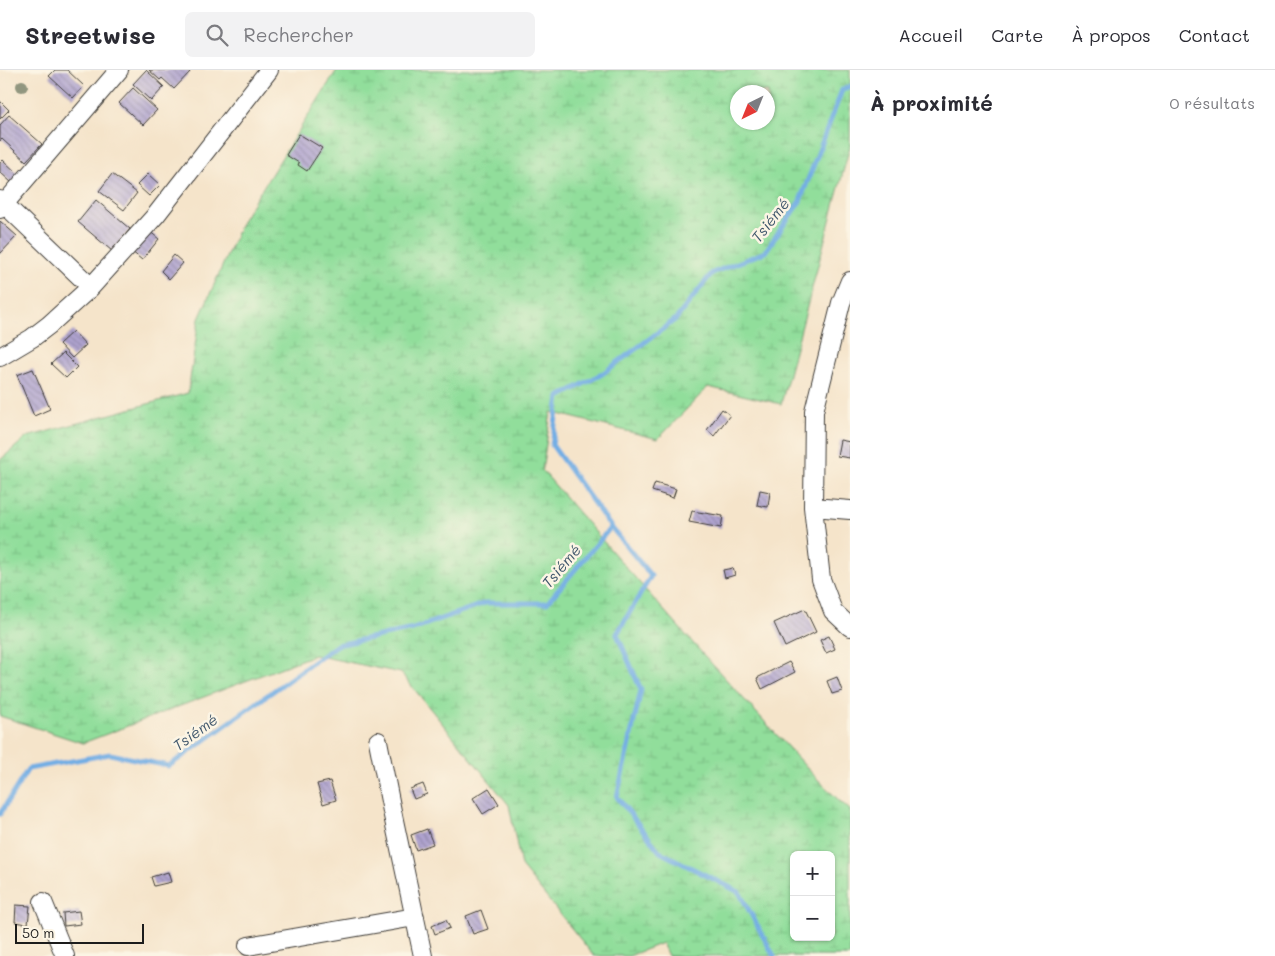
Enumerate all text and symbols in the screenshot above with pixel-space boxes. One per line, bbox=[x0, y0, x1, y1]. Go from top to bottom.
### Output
search box bbox=[185, 12, 535, 57]
text: Streetwise bbox=[25, 19, 155, 50]
icon: search bbox=[203, 21, 231, 49]
text: Rechercher bbox=[243, 22, 354, 47]
text: Accueil bbox=[898, 23, 963, 47]
text: Carte bbox=[991, 23, 1043, 47]
text: À propos bbox=[1071, 23, 1151, 47]
text: Contact bbox=[1179, 23, 1250, 47]
north arrow bbox=[730, 85, 775, 130]
text: À proximité bbox=[870, 89, 993, 116]
text: 0 résultats bbox=[1169, 92, 1255, 113]
water label: Tsiémé bbox=[746, 194, 794, 246]
water label: Tsiémé bbox=[537, 540, 585, 592]
water label: Tsiémé bbox=[169, 709, 221, 755]
map controls bbox=[790, 851, 835, 941]
button: + bbox=[790, 851, 835, 896]
button: − bbox=[790, 896, 835, 941]
scale bar bbox=[15, 921, 144, 944]
text: 50 m bbox=[22, 923, 54, 942]

